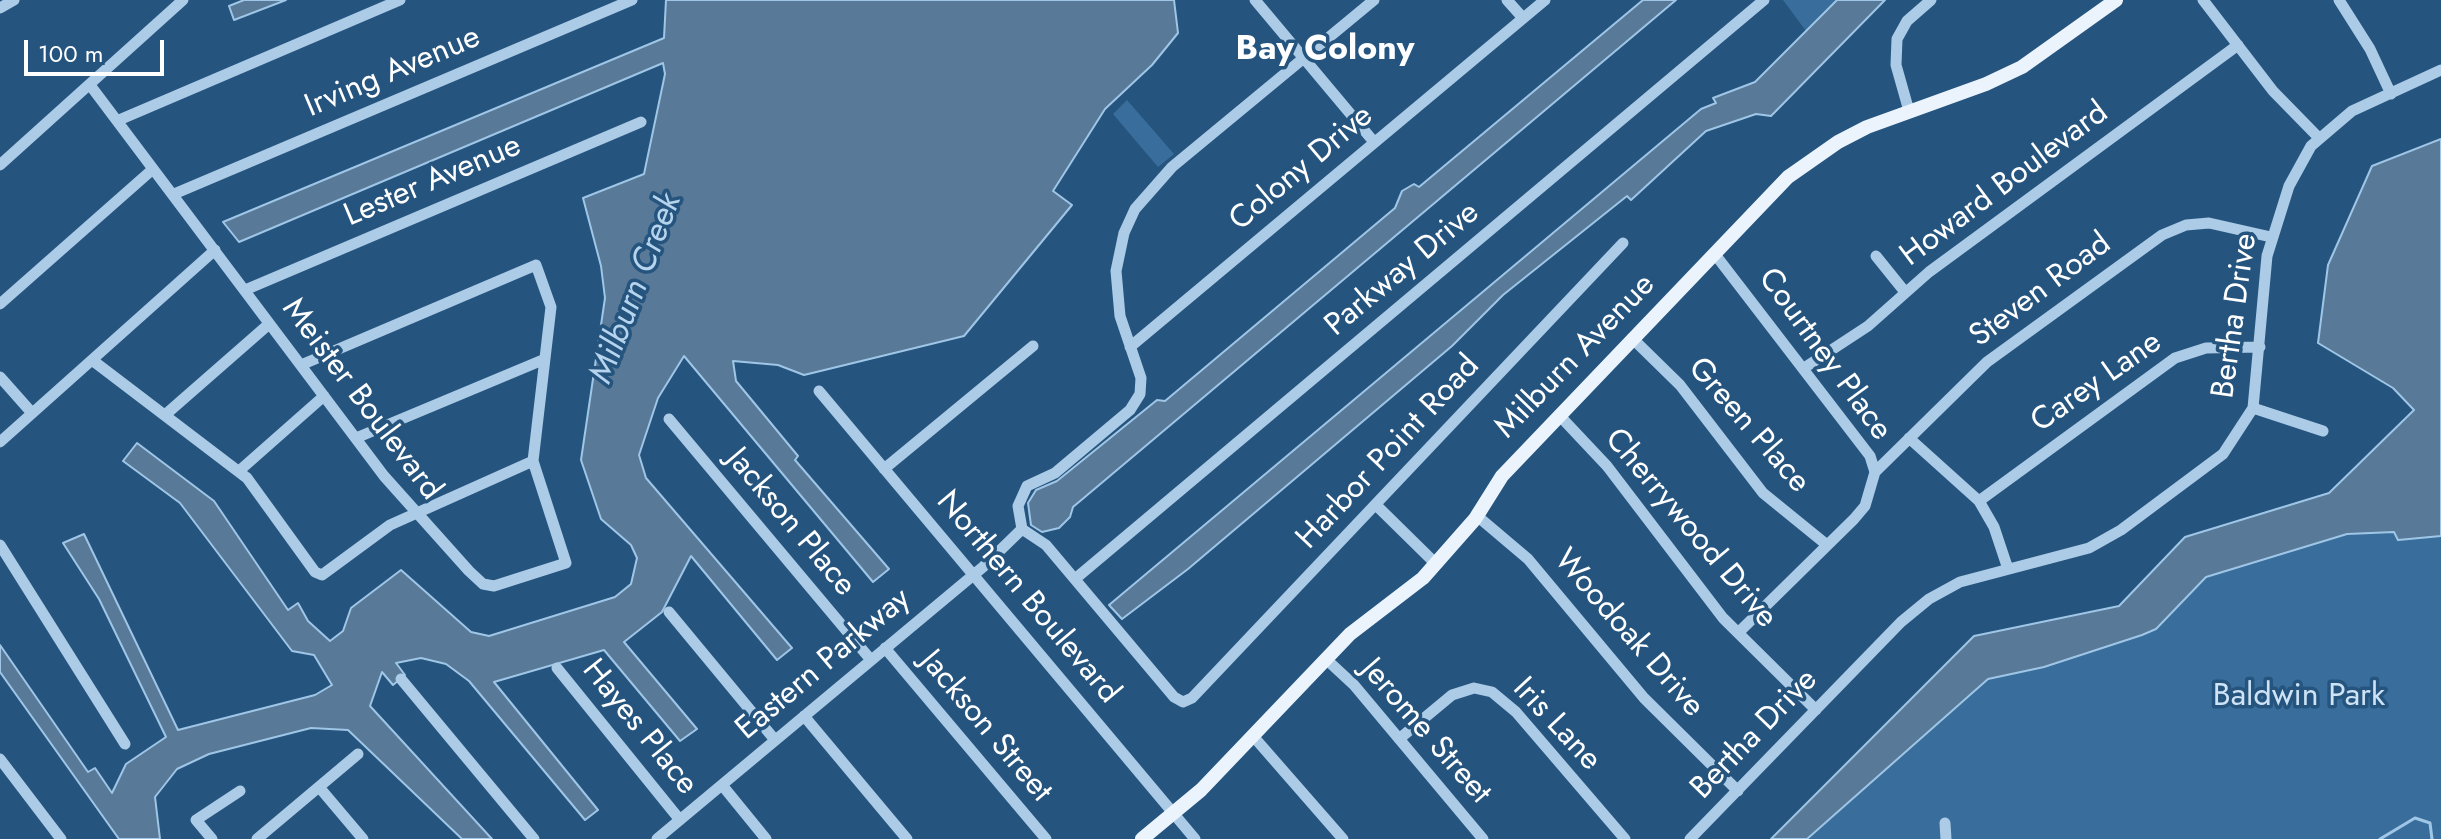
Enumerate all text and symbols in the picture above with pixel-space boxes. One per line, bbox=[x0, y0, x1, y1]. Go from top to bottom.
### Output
street label: Irving Avenue bbox=[300, 19, 486, 127]
scale bar bbox=[28, 24, 168, 74]
district label: Bay Colony bbox=[1236, 31, 1414, 71]
text: 100 m bbox=[38, 36, 104, 71]
street label: Howard Boulevard bbox=[1894, 94, 2116, 276]
street label: Colony Drive bbox=[1222, 98, 1382, 240]
street label: Lester Avenue bbox=[339, 128, 527, 236]
water label: Milburn Creek bbox=[582, 188, 692, 390]
street label: Parkway Drive bbox=[1318, 194, 1488, 346]
street label: Steven Road bbox=[1963, 225, 2119, 357]
street label: Bertha Drive bbox=[2205, 231, 2267, 401]
street label: Courtney Place bbox=[1749, 261, 1899, 449]
street label: Milburn Avenue bbox=[1488, 267, 1664, 447]
street label: Meister Boulevard bbox=[273, 292, 449, 508]
street label: Carey Lane bbox=[2024, 324, 2170, 442]
street label: Harbor Point Road bbox=[1289, 348, 1489, 558]
street label: Green Place bbox=[1679, 350, 1817, 502]
street label: Cherrywood Drive bbox=[1595, 422, 1785, 636]
street label: Jackson Place bbox=[717, 441, 863, 605]
street label: Northern Boulevard bbox=[927, 484, 1127, 712]
street label: Woodoak Drive bbox=[1545, 542, 1711, 726]
street label: Eastern Parkway bbox=[729, 581, 919, 749]
street label: Jackson Street bbox=[911, 644, 1059, 810]
street label: Jerome Street bbox=[1352, 652, 1498, 812]
street label: Hayes Place bbox=[573, 653, 705, 803]
street label: Bertha Drive bbox=[1684, 662, 1826, 808]
street label: Iris Lane bbox=[1504, 671, 1608, 779]
park label: Baldwin Park bbox=[2213, 678, 2385, 716]

